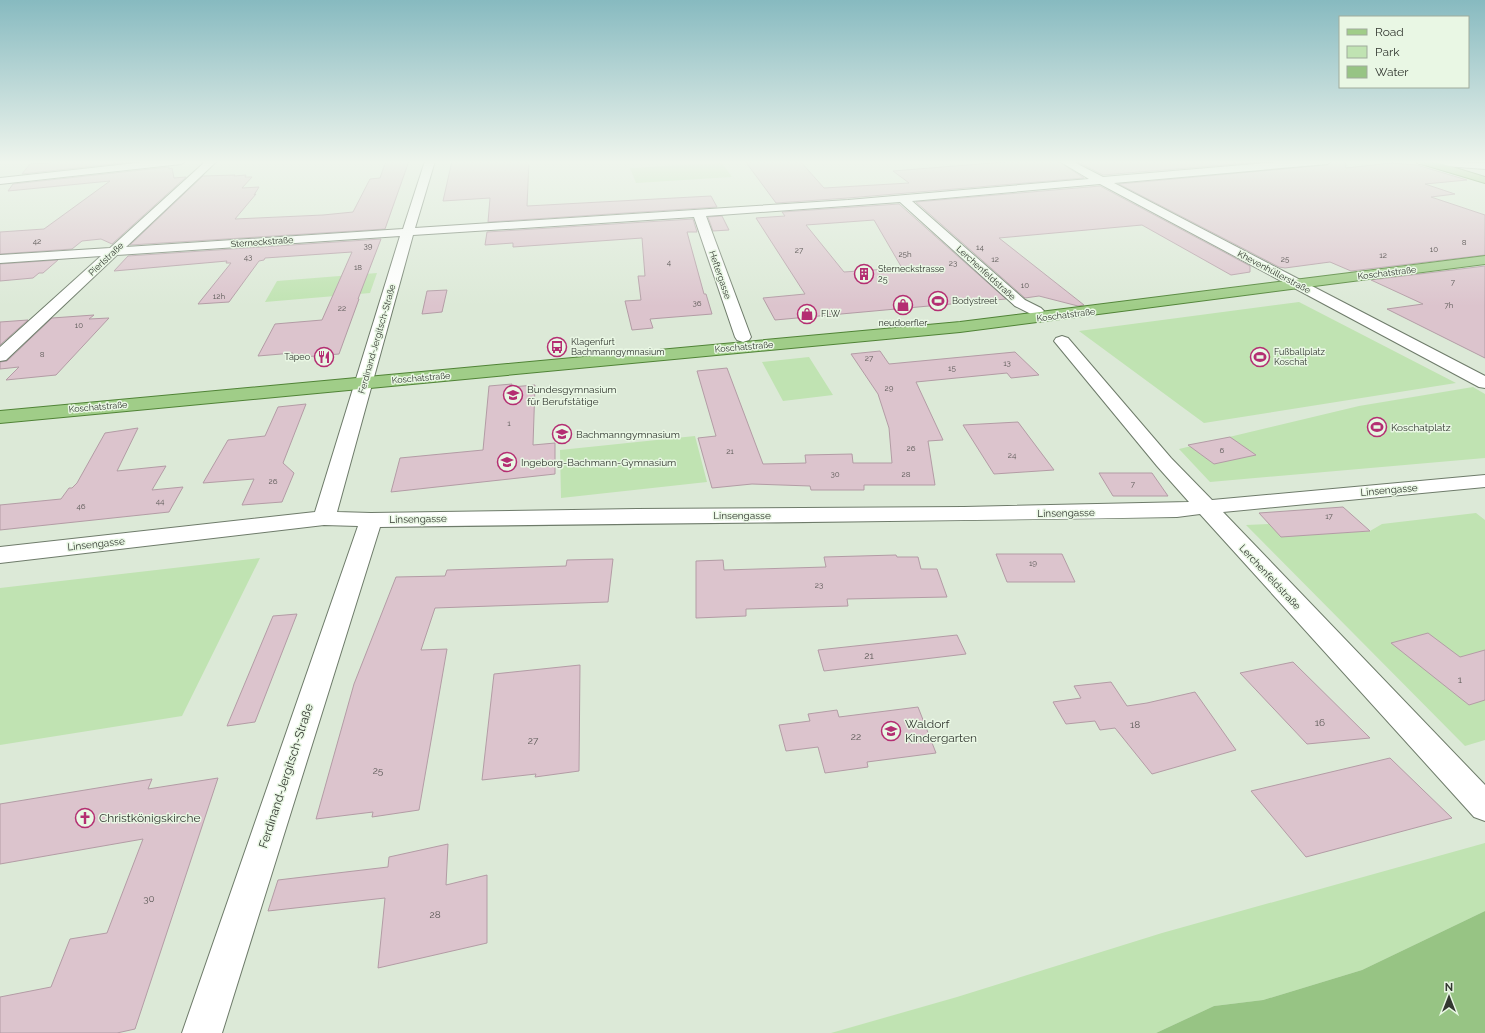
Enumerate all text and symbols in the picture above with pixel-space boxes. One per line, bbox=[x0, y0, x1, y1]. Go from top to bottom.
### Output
legend bbox=[1339, 16, 1469, 88]
text: Road bbox=[1375, 25, 1404, 39]
text: Park bbox=[1375, 45, 1400, 59]
text: Water bbox=[1375, 65, 1409, 79]
street label: Sterneckstraße bbox=[230, 235, 294, 249]
house number: 42 bbox=[33, 236, 41, 246]
house number: 8 bbox=[1462, 237, 1467, 247]
street label: Pierlstraße bbox=[86, 240, 126, 278]
house number: 39 bbox=[364, 241, 373, 251]
house number: 14 bbox=[976, 242, 985, 252]
street label: Lerchenfeldstraße bbox=[954, 244, 1018, 303]
house number: 10 bbox=[1430, 244, 1438, 254]
house number: 27 bbox=[795, 245, 804, 255]
house number: 25h bbox=[898, 249, 912, 259]
street label: Khevenhüllerstraße bbox=[1236, 249, 1313, 296]
street label: Heftergasse bbox=[707, 250, 733, 301]
house number: 12 bbox=[1379, 250, 1387, 260]
house number: 43 bbox=[244, 252, 252, 262]
house number: 12 bbox=[991, 254, 999, 264]
house number: 25 bbox=[1281, 254, 1290, 264]
house number: 4 bbox=[667, 257, 672, 267]
house number: 23 bbox=[949, 258, 957, 268]
house number: 18 bbox=[354, 262, 362, 272]
building icon: Sterneckstrasse 25 bbox=[853, 263, 875, 285]
place label: Sterneckstrasse 25 bbox=[878, 264, 945, 284]
street label: Koschatstraße bbox=[1357, 264, 1418, 282]
house number: 7 bbox=[1451, 277, 1456, 287]
house number: 10 bbox=[1021, 280, 1029, 290]
street label: Ferdinand-Jergitsch-Straße bbox=[357, 282, 398, 395]
sports icon: Bodystreet bbox=[927, 290, 949, 312]
house number: 12h bbox=[213, 291, 225, 301]
shop icon: neudoerfler bbox=[892, 294, 914, 316]
place label: Bodystreet bbox=[952, 296, 998, 306]
house number: 36 bbox=[692, 298, 702, 308]
house number: 7h bbox=[1445, 300, 1454, 310]
house number: 22 bbox=[338, 303, 346, 313]
shop icon: FLW bbox=[796, 303, 818, 325]
street label: Koschatstraße bbox=[1036, 306, 1097, 324]
place label: FLW bbox=[821, 309, 841, 319]
place label: neudoerfler bbox=[879, 318, 928, 328]
house number: 10 bbox=[75, 320, 83, 330]
bus stop icon: Klagenfurt Bachmanngymnasium bbox=[546, 336, 568, 358]
place label: Klagenfurt Bachmanngymnasium bbox=[571, 337, 665, 357]
street label: Koschatstraße bbox=[714, 339, 775, 355]
restaurant icon: Tapeo bbox=[313, 346, 335, 368]
sports icon: Fußballplatz Koschat bbox=[1249, 346, 1271, 368]
place label: Fußballplatz Koschat bbox=[1274, 347, 1326, 367]
house number: 8 bbox=[40, 349, 45, 359]
place label: Tapeo bbox=[284, 352, 310, 362]
house number: 27 bbox=[865, 353, 874, 363]
house number: 13 bbox=[1003, 358, 1011, 368]
house number: 15 bbox=[948, 363, 957, 373]
street label: Koschatstraße bbox=[391, 370, 452, 386]
house number: 29 bbox=[885, 383, 894, 393]
school or university icon: Bundesgymnasium für Berufstätige bbox=[502, 384, 524, 406]
place label: Bundesgymnasium für Berufstätige bbox=[527, 384, 617, 407]
street label: Koschatstraße bbox=[68, 399, 129, 415]
sports icon: Koschatplatz bbox=[1366, 416, 1388, 438]
house number: 1 bbox=[507, 418, 511, 428]
place label: Koschatplatz bbox=[1391, 422, 1451, 433]
school or university icon: Bachmanngymnasium bbox=[551, 423, 573, 445]
place label: Bachmanngymnasium bbox=[576, 429, 680, 440]
house number: 26 bbox=[907, 443, 916, 453]
house number: 6 bbox=[1220, 445, 1225, 455]
house number: 21 bbox=[726, 446, 734, 456]
house number: 24 bbox=[1008, 450, 1017, 460]
school or university icon: Ingeborg-Bachmann-Gymnasium bbox=[496, 451, 518, 473]
place label: Ingeborg-Bachmann-Gymnasium bbox=[521, 457, 676, 468]
house number: 30 bbox=[830, 469, 840, 479]
house number: 28 bbox=[902, 469, 911, 479]
house number: 26 bbox=[269, 476, 278, 486]
house number: 7 bbox=[1131, 479, 1136, 489]
street label: Linsengasse bbox=[1360, 482, 1418, 498]
house number: 44 bbox=[156, 496, 165, 506]
house number: 46 bbox=[76, 501, 86, 511]
street label: Linsengasse bbox=[1037, 507, 1095, 519]
street label: Linsengasse bbox=[713, 510, 771, 521]
house number: 17 bbox=[1325, 511, 1334, 521]
street label: Linsengasse bbox=[389, 513, 447, 525]
street label: Linsengasse bbox=[67, 536, 125, 552]
street label: Lerchenfeldstraße bbox=[1237, 542, 1303, 612]
house number: 19 bbox=[1029, 558, 1037, 568]
house number: 23 bbox=[815, 580, 823, 590]
house number: 21 bbox=[864, 650, 874, 661]
house number: 1 bbox=[1458, 674, 1463, 685]
street label: Ferdinand-Jergitsch-Straße bbox=[256, 702, 316, 850]
place label: Waldorf Kindergarten bbox=[905, 717, 977, 745]
house number: 16 bbox=[1315, 717, 1325, 728]
house number: 18 bbox=[1130, 719, 1140, 730]
school or university icon: Waldorf Kindergarten bbox=[880, 720, 902, 742]
house number: 22 bbox=[851, 731, 861, 742]
house number: 27 bbox=[528, 735, 539, 746]
house number: 25 bbox=[373, 765, 384, 776]
church icon: Christkönigskirche bbox=[74, 807, 96, 829]
place label: Christkönigskirche bbox=[99, 811, 201, 825]
house number: 30 bbox=[143, 893, 155, 904]
house number: 28 bbox=[429, 909, 441, 920]
north arrow bbox=[1429, 977, 1469, 1017]
text: N bbox=[1445, 981, 1453, 994]

